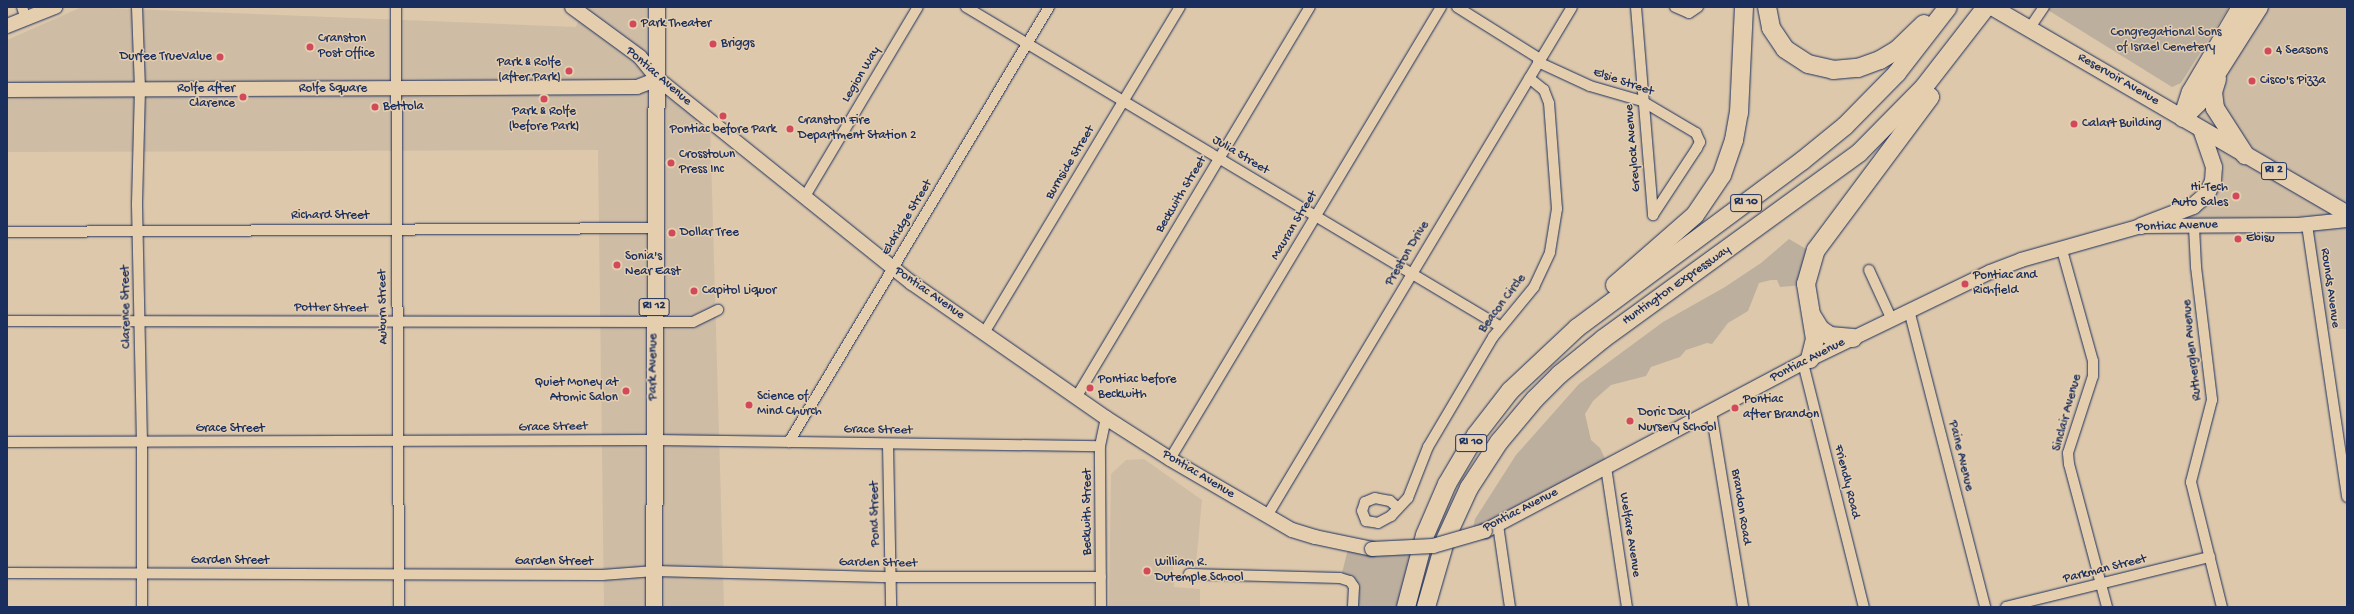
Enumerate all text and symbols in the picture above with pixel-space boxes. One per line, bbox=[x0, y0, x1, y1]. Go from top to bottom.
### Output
place label: Park Theater bbox=[641, 16, 711, 32]
marker: Park Theater bbox=[628, 19, 638, 29]
park label: Congregational Sons of Israel Cemetery bbox=[2110, 26, 2222, 57]
place label: Cranston Post Office bbox=[318, 32, 375, 63]
place label: Briggs bbox=[721, 36, 755, 52]
marker: Briggs bbox=[708, 39, 718, 49]
marker: Cranston Post Office bbox=[305, 42, 315, 52]
place label: 4 Seasons bbox=[2276, 43, 2328, 59]
street label: Pontiac Avenue bbox=[622, 44, 694, 110]
street label: Legion Way bbox=[839, 44, 885, 106]
marker: 4 Seasons bbox=[2263, 46, 2273, 56]
place label: Durfee TrueValue bbox=[120, 49, 212, 65]
street label: Reservoir Avenue bbox=[2074, 50, 2162, 110]
marker: Durfee TrueValue bbox=[215, 52, 225, 62]
place label: Park & Rolfe (after Park) bbox=[497, 56, 561, 87]
street label: Elsie Street bbox=[1591, 65, 1655, 101]
marker: Park & Rolfe (after Park) bbox=[564, 66, 574, 76]
place label: Cisco's Pizza bbox=[2260, 73, 2326, 89]
marker: Cisco's Pizza bbox=[2247, 76, 2257, 86]
street label: Rolfe Square bbox=[299, 81, 367, 97]
place label: Rolfe after Clarence bbox=[177, 82, 235, 113]
marker: Rolfe after Clarence bbox=[238, 92, 248, 102]
marker: Park & Rolfe (before Park) bbox=[539, 94, 549, 104]
place label: Bettola bbox=[383, 99, 424, 115]
marker: Bettola bbox=[370, 102, 380, 112]
street label: Greylock Avenue bbox=[1622, 104, 1646, 192]
place label: Park & Rolfe (before Park) bbox=[509, 105, 579, 136]
marker: Pontiac before Park bbox=[718, 111, 728, 121]
place label: Cranston Fire Department Station 2 bbox=[798, 114, 916, 145]
place label: Calart Building bbox=[2082, 116, 2162, 132]
marker: Calart Building bbox=[2069, 119, 2079, 129]
place label: Pontiac before Park bbox=[670, 122, 776, 138]
street label: Burnside Street bbox=[1043, 123, 1099, 203]
marker: Cranston Fire Department Station 2 bbox=[785, 124, 795, 134]
street label: Julia Street bbox=[1209, 133, 1271, 179]
place label: Crosstown Press Inc bbox=[679, 148, 735, 179]
street label: Beckwith Street bbox=[1153, 154, 1211, 236]
marker: Crosstown Press Inc bbox=[666, 158, 676, 168]
road number: RI 2 bbox=[2261, 161, 2287, 181]
street label: Eldridge Street bbox=[879, 177, 937, 259]
place label: Hi-Tech Auto Sales bbox=[2171, 181, 2228, 212]
street label: Mauran Street bbox=[1268, 189, 1322, 263]
marker: Hi-Tech Auto Sales bbox=[2231, 191, 2241, 201]
road number: RI 10 bbox=[1730, 193, 1762, 213]
street label: Richard Street bbox=[291, 208, 369, 224]
street label: Pontiac Avenue bbox=[2136, 218, 2218, 236]
street label: Preston Drive bbox=[1383, 219, 1433, 289]
place label: Dollar Tree bbox=[680, 225, 739, 241]
marker: Dollar Tree bbox=[667, 228, 677, 238]
place label: Ebisu bbox=[2246, 231, 2275, 247]
marker: Ebisu bbox=[2233, 234, 2243, 244]
street label: Huntington Expressway bbox=[1620, 243, 1734, 329]
street label: Rounds Avenue bbox=[2316, 247, 2342, 329]
place label: Sonia's Near East bbox=[625, 250, 681, 281]
marker: Sonia's Near East bbox=[612, 260, 622, 270]
street label: Pontiac Avenue bbox=[891, 264, 967, 324]
street label: Clarence Street bbox=[118, 265, 136, 349]
street label: Auburn Street bbox=[376, 269, 392, 345]
place label: Pontiac and Richfield bbox=[1973, 269, 2037, 300]
street label: Beacon Circle bbox=[1476, 272, 1530, 336]
marker: Pontiac and Richfield bbox=[1960, 279, 1970, 289]
place label: Capitol Liquor bbox=[702, 283, 776, 299]
marker: Capitol Liquor bbox=[689, 286, 699, 296]
road number: RI 12 bbox=[638, 297, 670, 317]
street label: Rutherglen Avenue bbox=[2180, 299, 2206, 401]
street label: Potter Street bbox=[294, 301, 368, 317]
street label: Park Avenue bbox=[646, 334, 662, 400]
street label: Pontiac Avenue bbox=[1768, 335, 1848, 387]
place label: Pontiac before Beckwith bbox=[1098, 373, 1177, 404]
street label: Sinclair Avenue bbox=[2050, 373, 2086, 453]
place label: Quiet Money at Atomic Salon bbox=[535, 376, 618, 407]
marker: Pontiac before Beckwith bbox=[1085, 383, 1095, 393]
marker: Quiet Money at Atomic Salon bbox=[621, 386, 631, 396]
place label: Science of Mind Church bbox=[757, 390, 822, 421]
place label: Pontiac after Brandon bbox=[1743, 393, 1819, 424]
marker: Science of Mind Church bbox=[744, 400, 754, 410]
marker: Pontiac after Brandon bbox=[1730, 403, 1740, 413]
place label: Doric Day Nursery School bbox=[1638, 406, 1717, 437]
marker: Doric Day Nursery School bbox=[1625, 416, 1635, 426]
street label: Paine Avenue bbox=[1944, 419, 1976, 493]
street label: Grace Street bbox=[518, 420, 588, 436]
street label: Grace Street bbox=[196, 421, 264, 437]
street label: Grace Street bbox=[843, 423, 913, 439]
road number: RI 10 bbox=[1455, 433, 1487, 453]
street label: Friendly Road bbox=[1829, 444, 1863, 520]
street label: Pontiac Avenue bbox=[1159, 447, 1237, 503]
street label: Brandon Road bbox=[1726, 468, 1754, 546]
street label: Beckwith Street bbox=[1080, 469, 1096, 555]
street label: Pond Street bbox=[868, 481, 884, 547]
street label: Pontiac Avenue bbox=[1481, 485, 1561, 537]
street label: Welfare Avenue bbox=[1615, 492, 1643, 578]
street label: Parkman Street bbox=[2062, 552, 2148, 588]
street label: Garden Street bbox=[191, 553, 269, 569]
street label: Garden Street bbox=[515, 554, 593, 570]
street label: Garden Street bbox=[839, 556, 917, 572]
place label: William R. Dutemple School bbox=[1155, 556, 1244, 587]
marker: William R. Dutemple School bbox=[1142, 566, 1152, 576]

